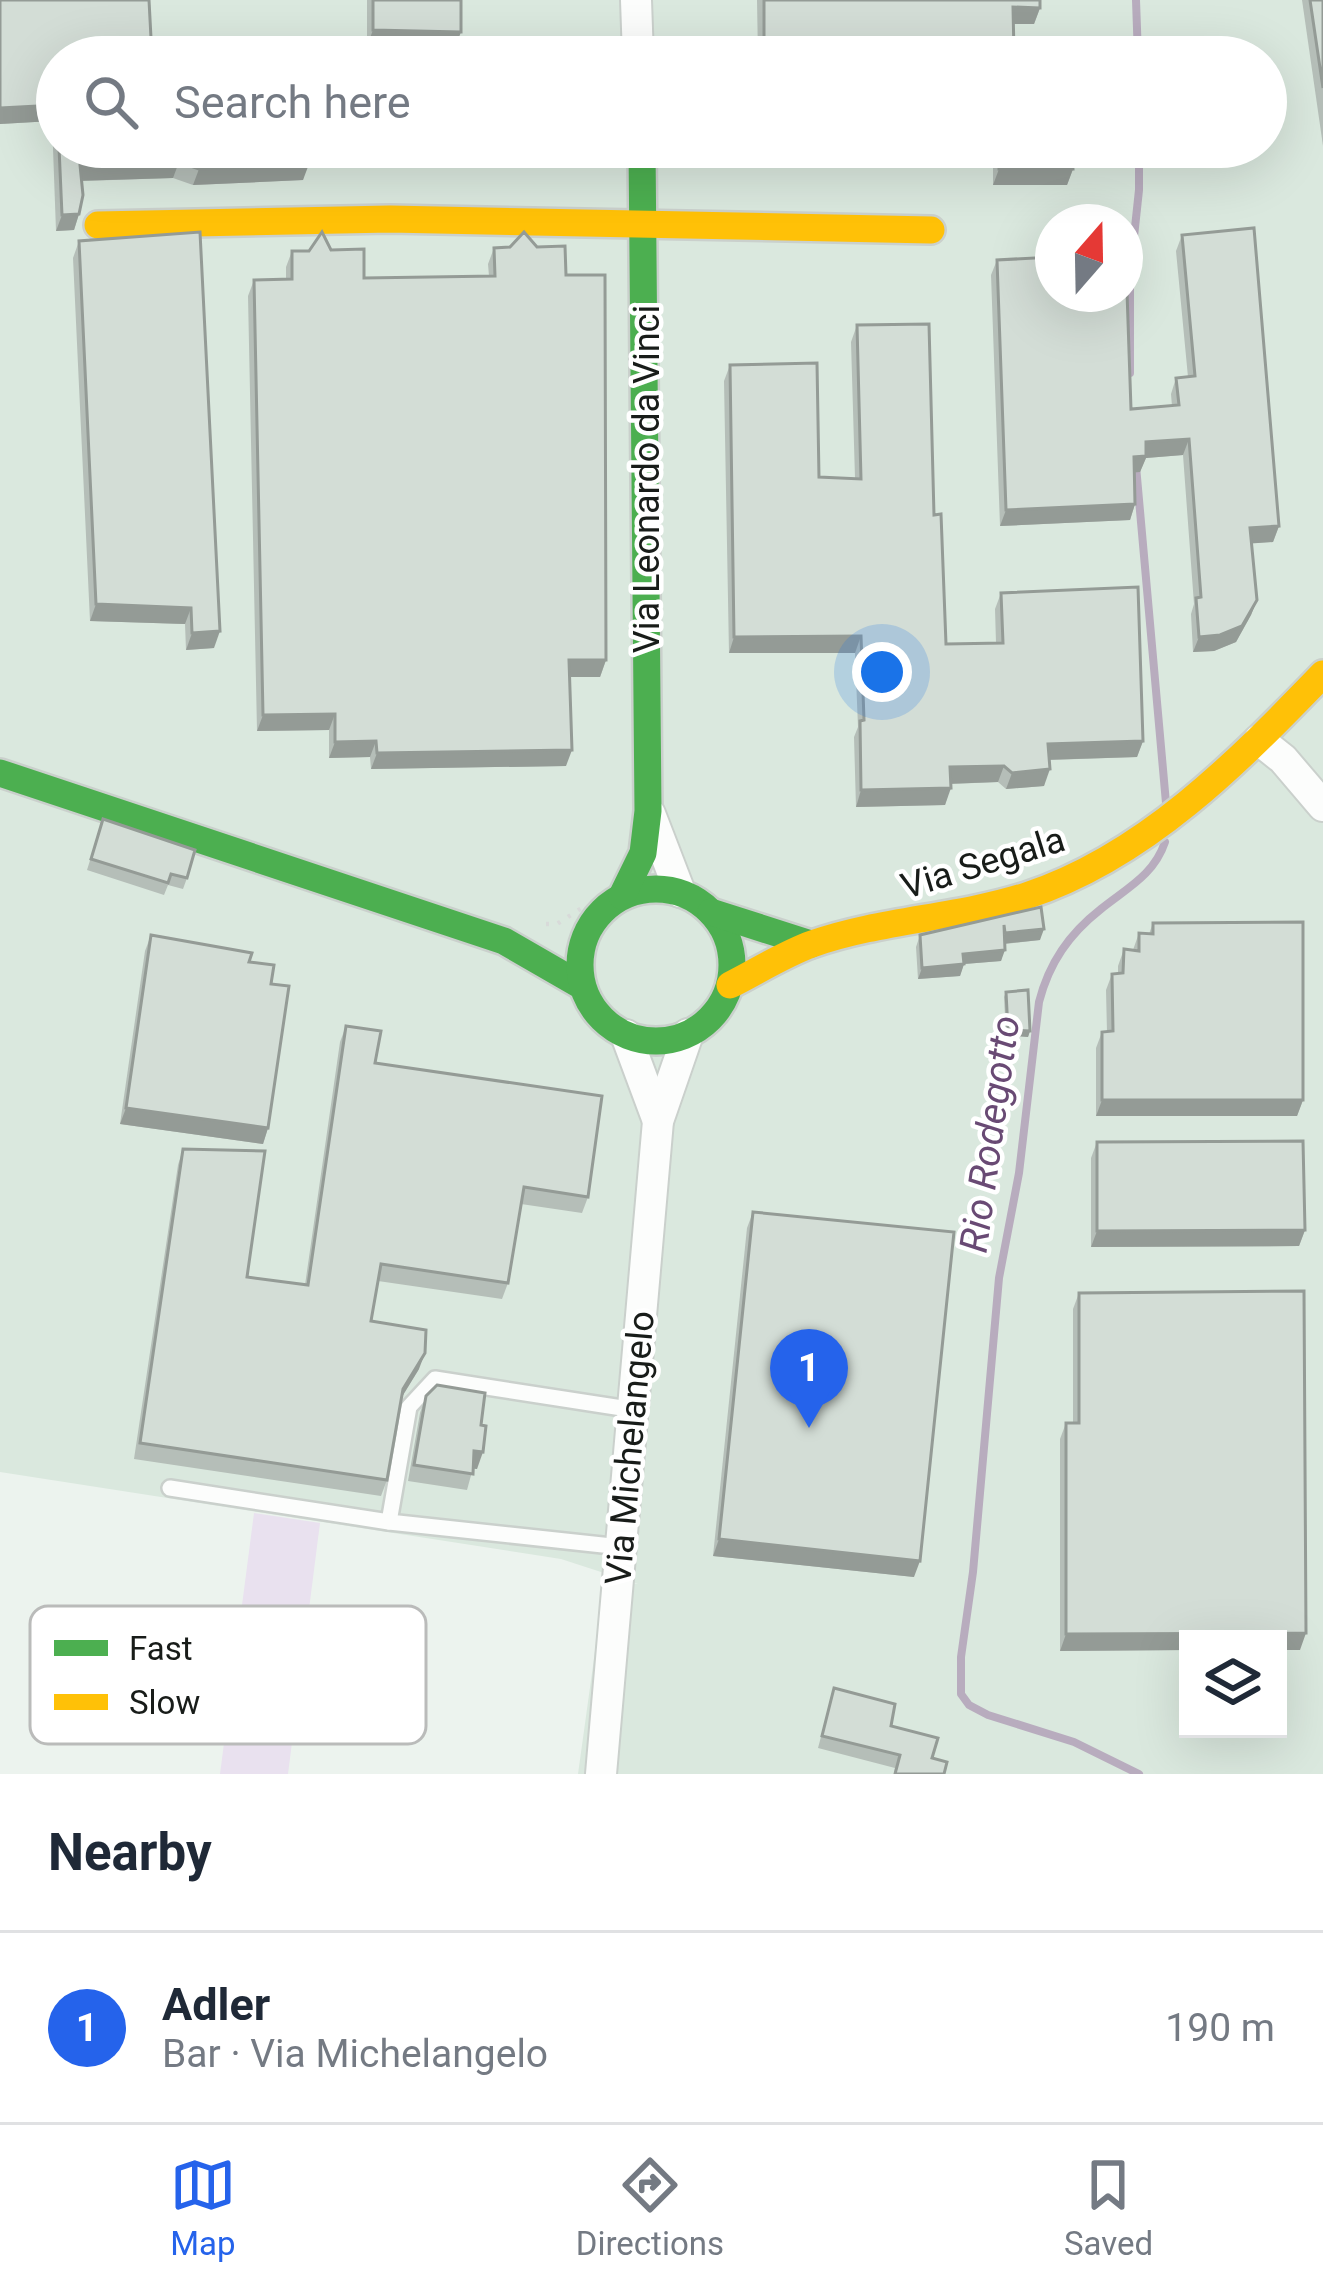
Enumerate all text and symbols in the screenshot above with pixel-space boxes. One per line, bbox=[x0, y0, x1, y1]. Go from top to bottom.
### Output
search box bbox=[36, 36, 1287, 168]
icon: search bbox=[78, 69, 144, 135]
text: Search here bbox=[174, 76, 411, 129]
north arrow bbox=[1035, 204, 1143, 312]
street label: Via Leonardo da Vinci bbox=[626, 305, 668, 653]
your location bbox=[852, 642, 912, 702]
street label: Via Segala bbox=[896, 818, 1070, 908]
water label: Rio Rodegotto bbox=[951, 1013, 1029, 1255]
street label: Via Michelangelo bbox=[597, 1309, 663, 1587]
pin: 1 bbox=[770, 1329, 848, 1428]
legend bbox=[30, 1606, 426, 1744]
text: Fast bbox=[129, 1629, 192, 1668]
map controls bbox=[1179, 1630, 1287, 1738]
button: layers bbox=[1179, 1630, 1287, 1738]
text: Slow bbox=[129, 1683, 200, 1722]
text: Nearby bbox=[48, 1823, 212, 1882]
text: Adler bbox=[162, 1978, 270, 2031]
text: 1 bbox=[76, 2005, 98, 2051]
text: 190 m bbox=[1165, 2005, 1275, 2051]
text: Bar · Via Michelangelo bbox=[162, 2031, 548, 2077]
tab: Map bbox=[170, 2152, 236, 2263]
tab: Directions bbox=[576, 2152, 724, 2263]
tab: Saved bbox=[1064, 2152, 1153, 2263]

